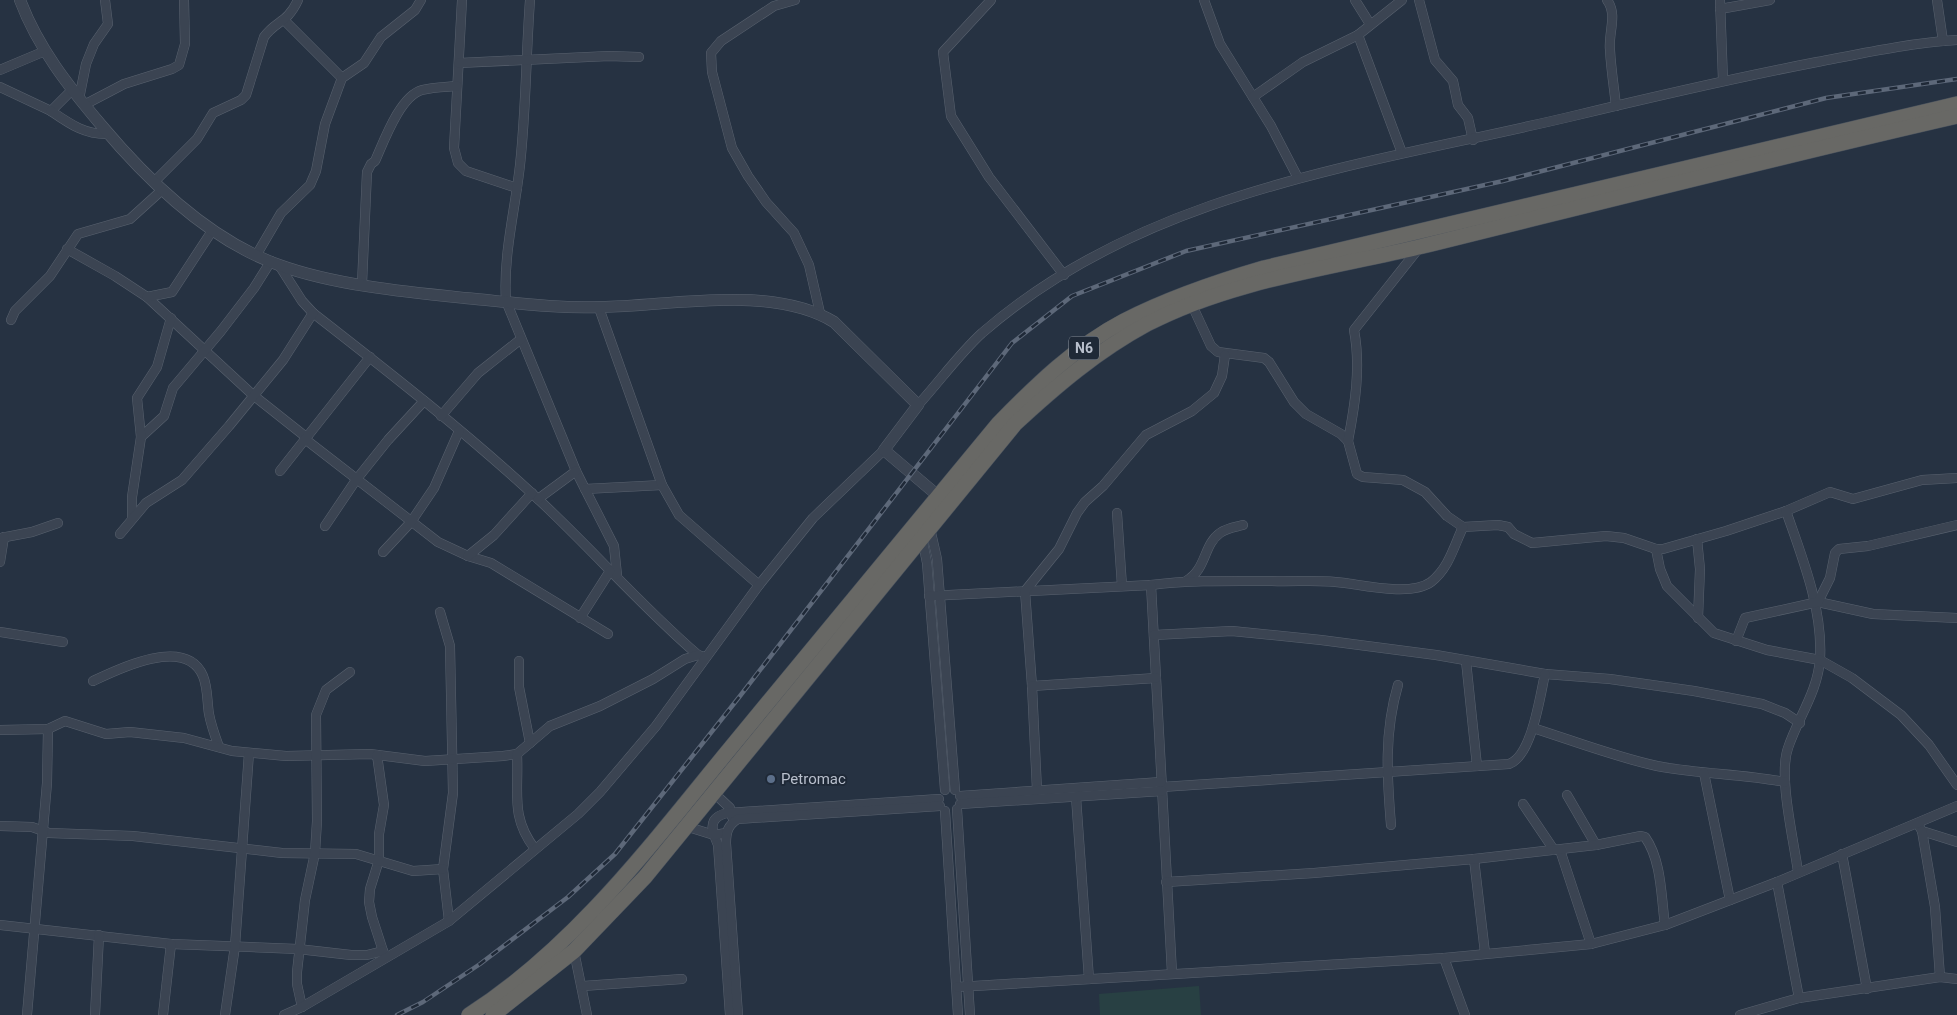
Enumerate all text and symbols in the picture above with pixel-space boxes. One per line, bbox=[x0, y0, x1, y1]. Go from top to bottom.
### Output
road number: N6 bbox=[1069, 336, 1099, 359]
place label: Petromac bbox=[781, 770, 846, 788]
marker: Petromac bbox=[765, 773, 777, 785]

